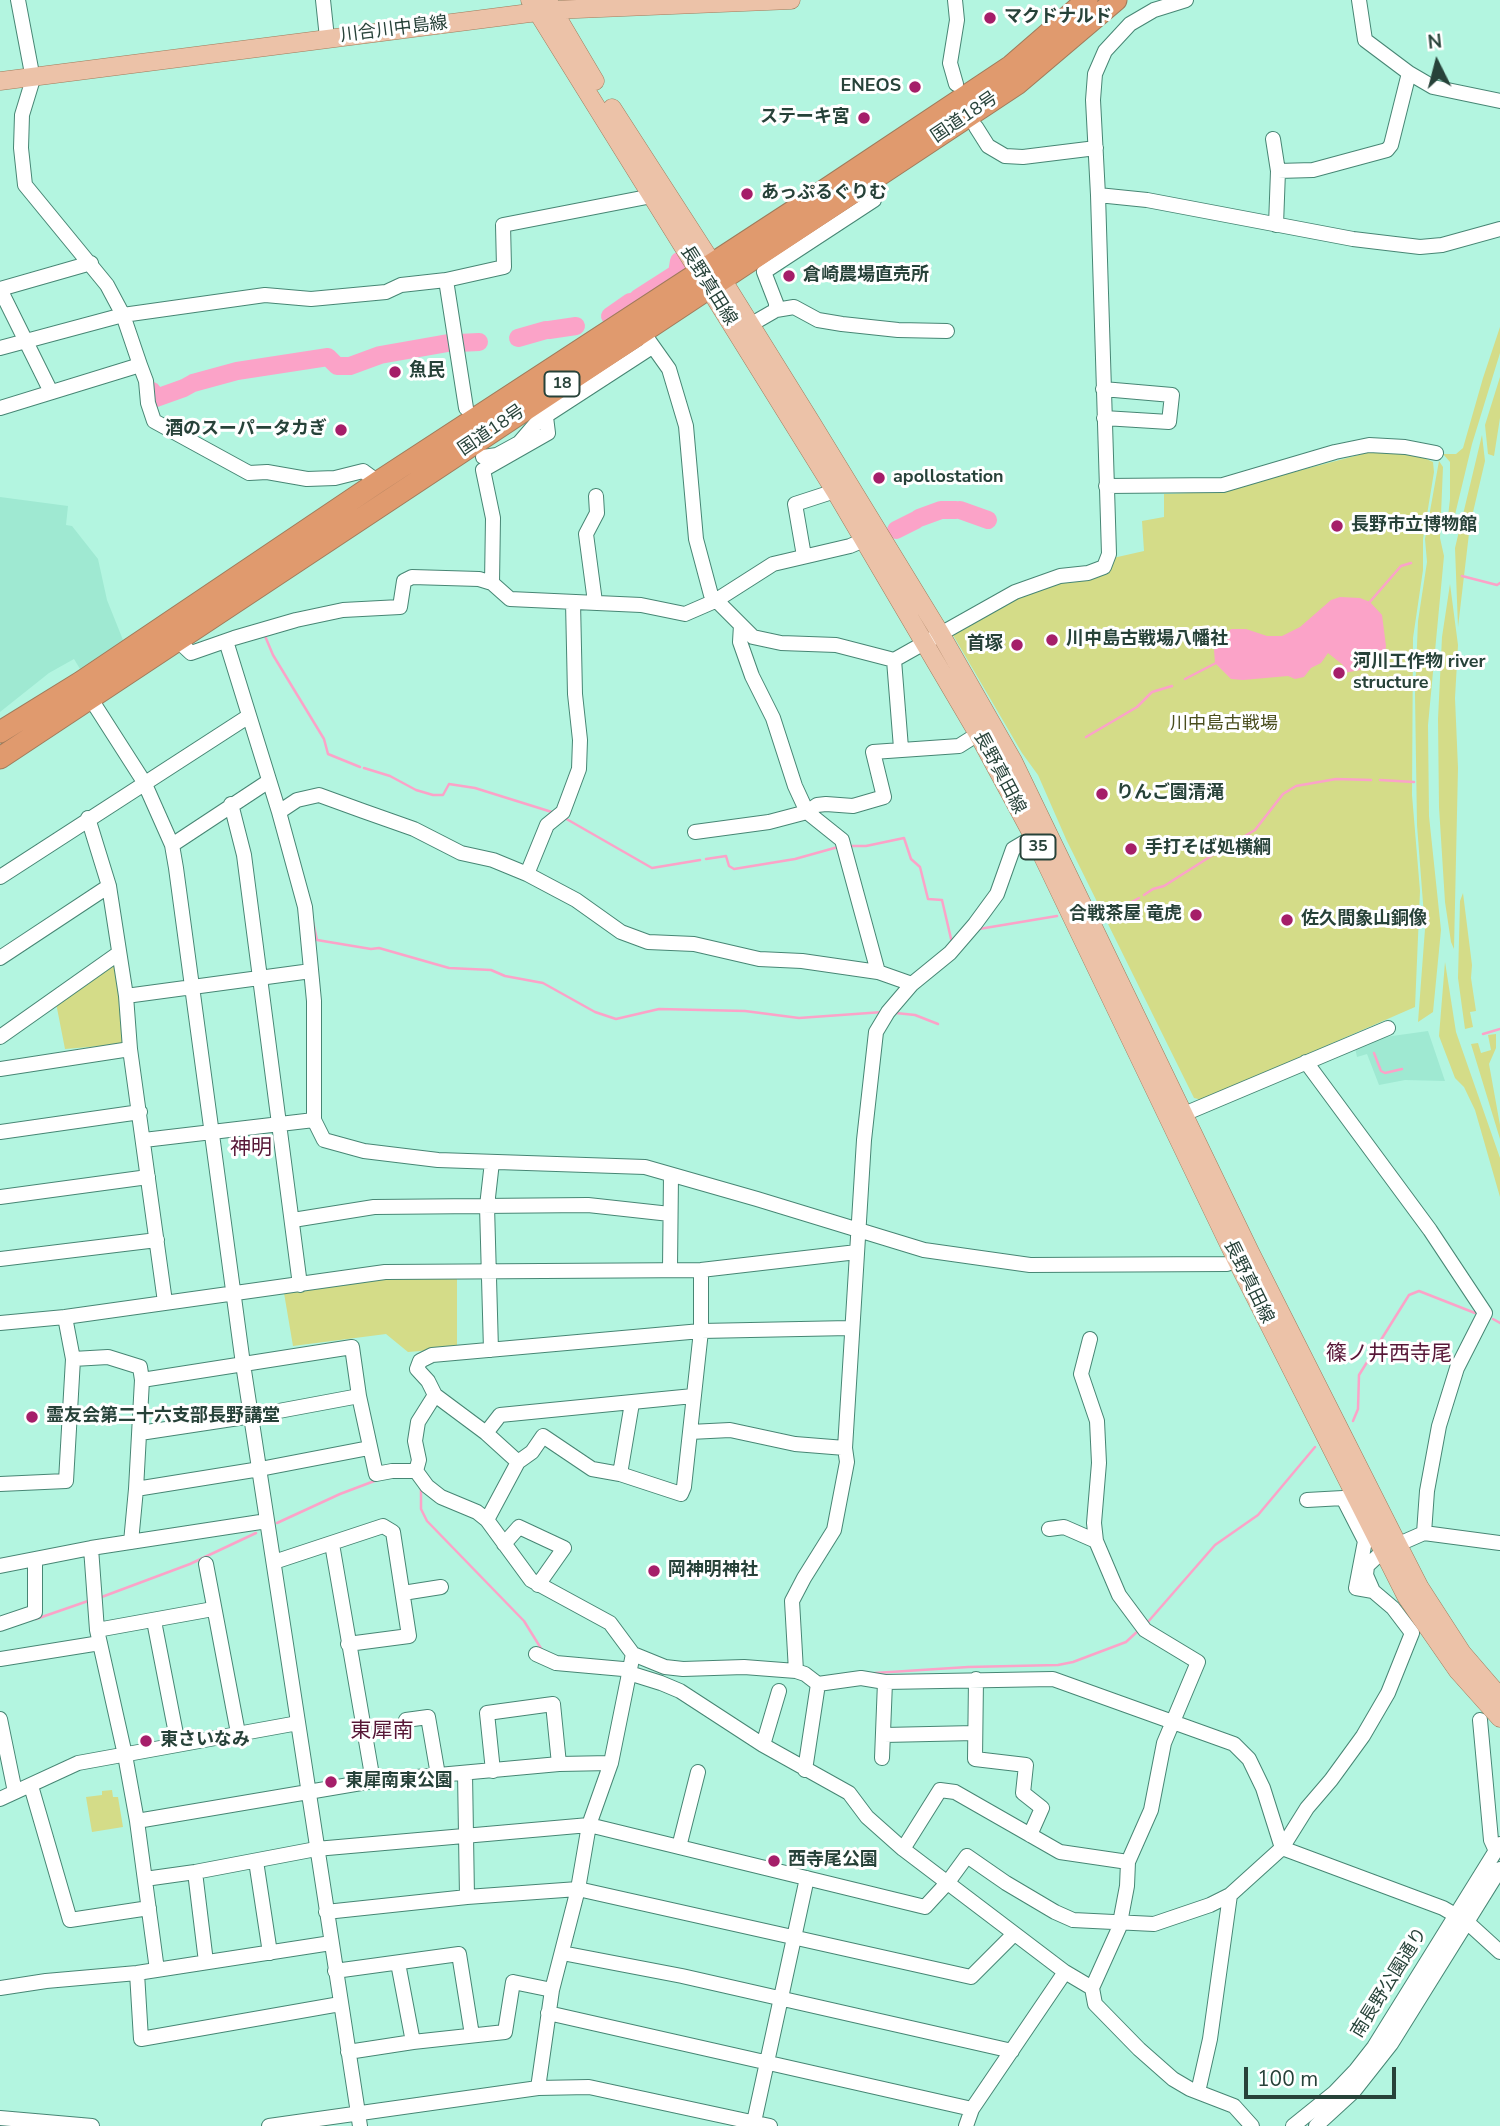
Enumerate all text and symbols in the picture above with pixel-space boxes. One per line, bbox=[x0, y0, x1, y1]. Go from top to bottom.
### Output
place label: マクドナルド bbox=[1004, 7, 1112, 29]
marker: マクドナルド bbox=[982, 10, 998, 26]
street label: 川合川中島線 bbox=[339, 13, 449, 47]
north arrow bbox=[1402, 28, 1472, 98]
text: N bbox=[1426, 28, 1443, 56]
place label: ENEOS bbox=[841, 76, 901, 98]
marker: ENEOS bbox=[907, 79, 923, 95]
street label: 国道18号 bbox=[928, 88, 1002, 148]
place label: ステーキ宮 bbox=[760, 107, 850, 129]
marker: ステーキ宮 bbox=[856, 110, 872, 126]
place label: あっぷるぐりむ bbox=[761, 183, 887, 205]
marker: あっぷるぐりむ bbox=[739, 186, 755, 202]
street label: 長野真田線 bbox=[675, 242, 741, 330]
place label: 倉崎農場直売所 bbox=[803, 265, 929, 287]
marker: 倉崎農場直売所 bbox=[781, 268, 797, 284]
place label: 魚民 bbox=[409, 361, 445, 383]
marker: 魚民 bbox=[387, 364, 403, 380]
road number: 18 bbox=[544, 372, 580, 396]
street label: 国道18号 bbox=[455, 401, 529, 461]
place label: 酒のスーパータカぎ bbox=[165, 419, 327, 441]
marker: 酒のスーパータカぎ bbox=[333, 422, 349, 438]
place label: apollostation bbox=[893, 467, 1004, 489]
marker: apollostation bbox=[871, 470, 887, 486]
place label: 長野市立博物館 bbox=[1351, 515, 1477, 537]
marker: 長野市立博物館 bbox=[1329, 518, 1345, 534]
place label: 川中島古戦場八幡社 bbox=[1066, 629, 1228, 651]
marker: 川中島古戦場八幡社 bbox=[1044, 632, 1060, 648]
place label: 首塚 bbox=[967, 634, 1003, 656]
marker: 首塚 bbox=[1009, 637, 1025, 653]
place label: 河川工作物 river structure bbox=[1353, 652, 1486, 694]
marker: 河川工作物 river structure bbox=[1331, 665, 1347, 681]
park label: 川中島古戦場 bbox=[1170, 714, 1278, 736]
street label: 長野真田線 bbox=[968, 728, 1030, 818]
place label: りんご園清滝 bbox=[1116, 783, 1224, 805]
marker: りんご園清滝 bbox=[1094, 786, 1110, 802]
road number: 35 bbox=[1020, 834, 1056, 860]
place label: 手打そば処横綱 bbox=[1145, 838, 1271, 860]
marker: 手打そば処横綱 bbox=[1123, 841, 1139, 857]
place label: 合戦茶屋 竜虎 bbox=[1069, 904, 1182, 926]
marker: 合戦茶屋 竜虎 bbox=[1188, 907, 1204, 923]
place label: 佐久間象山銅像 bbox=[1301, 909, 1427, 931]
marker: 佐久間象山銅像 bbox=[1279, 912, 1295, 928]
district label: 神明 bbox=[230, 1136, 272, 1162]
street label: 長野真田線 bbox=[1219, 1237, 1277, 1327]
district label: 篠ノ井西寺尾 bbox=[1326, 1342, 1452, 1368]
place label: 霊友会第二十六支部長野講堂 bbox=[46, 1406, 280, 1428]
marker: 霊友会第二十六支部長野講堂 bbox=[24, 1409, 40, 1425]
place label: 岡神明神社 bbox=[668, 1560, 758, 1582]
marker: 岡神明神社 bbox=[646, 1563, 662, 1579]
district label: 東犀南 bbox=[351, 1719, 413, 1745]
place label: 東さいなみ bbox=[160, 1730, 250, 1752]
marker: 東さいなみ bbox=[138, 1733, 154, 1749]
place label: 東犀南東公園 bbox=[345, 1771, 453, 1793]
marker: 東犀南東公園 bbox=[323, 1774, 339, 1790]
place label: 西寺尾公園 bbox=[788, 1850, 878, 1872]
marker: 西寺尾公園 bbox=[766, 1853, 782, 1869]
street label: 南長野公園通り bbox=[1347, 1924, 1433, 2042]
scale bar bbox=[1248, 2052, 1400, 2096]
text: 100 m bbox=[1257, 2065, 1318, 2093]

